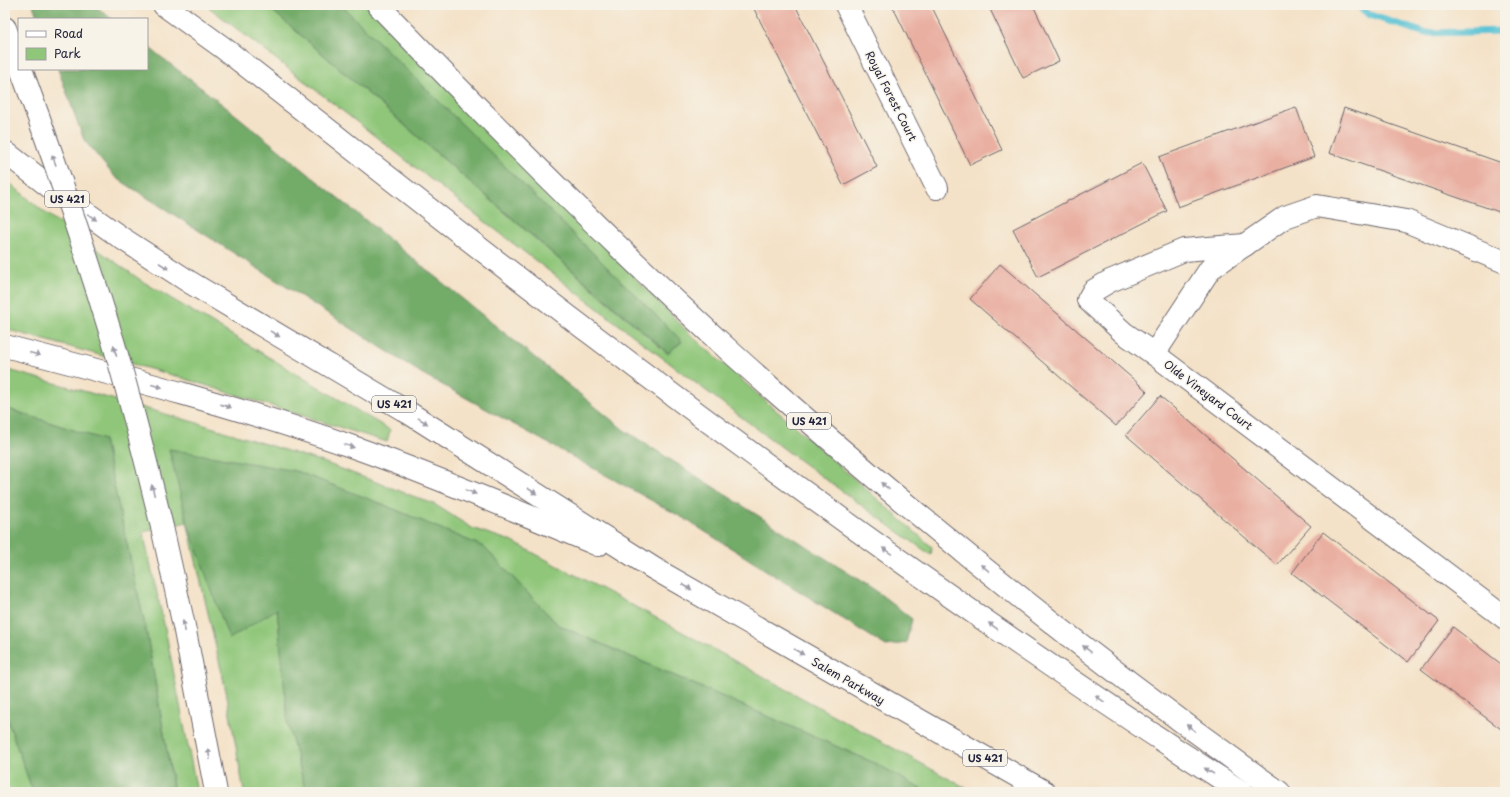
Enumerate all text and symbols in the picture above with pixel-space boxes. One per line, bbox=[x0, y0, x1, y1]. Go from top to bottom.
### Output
legend bbox=[18, 18, 148, 70]
text: Road bbox=[54, 24, 83, 42]
text: Park bbox=[54, 44, 81, 62]
street label: Royal Forest Court bbox=[861, 48, 922, 144]
one-way arrow bbox=[50, 154, 56, 166]
road number: US 421 bbox=[45, 191, 89, 207]
one-way arrow bbox=[87, 213, 98, 221]
one-way arrow bbox=[158, 262, 170, 269]
one-way arrow bbox=[269, 330, 281, 337]
one-way arrow bbox=[112, 344, 118, 357]
one-way arrow bbox=[29, 351, 41, 357]
street label: Olde Vineyard Court bbox=[1160, 355, 1257, 434]
one-way arrow bbox=[151, 383, 163, 389]
road number: US 421 bbox=[372, 396, 416, 412]
one-way arrow bbox=[220, 403, 232, 409]
road number: US 421 bbox=[787, 413, 831, 429]
one-way arrow bbox=[417, 418, 429, 425]
one-way arrow bbox=[344, 444, 356, 450]
one-way arrow bbox=[880, 481, 890, 490]
one-way arrow bbox=[149, 483, 155, 496]
one-way arrow bbox=[527, 487, 537, 495]
one-way arrow bbox=[465, 490, 477, 496]
one-way arrow bbox=[881, 547, 892, 555]
one-way arrow bbox=[980, 564, 991, 573]
one-way arrow bbox=[681, 584, 693, 591]
one-way arrow bbox=[181, 620, 187, 632]
one-way arrow bbox=[988, 622, 998, 630]
one-way arrow bbox=[1082, 645, 1093, 653]
one-way arrow bbox=[794, 649, 805, 656]
street label: Salem Parkway bbox=[809, 653, 888, 708]
one-way arrow bbox=[1095, 695, 1106, 703]
one-way arrow bbox=[1185, 724, 1196, 732]
one-way arrow bbox=[206, 747, 212, 760]
road number: US 421 bbox=[963, 750, 1007, 766]
one-way arrow bbox=[1204, 767, 1214, 775]

